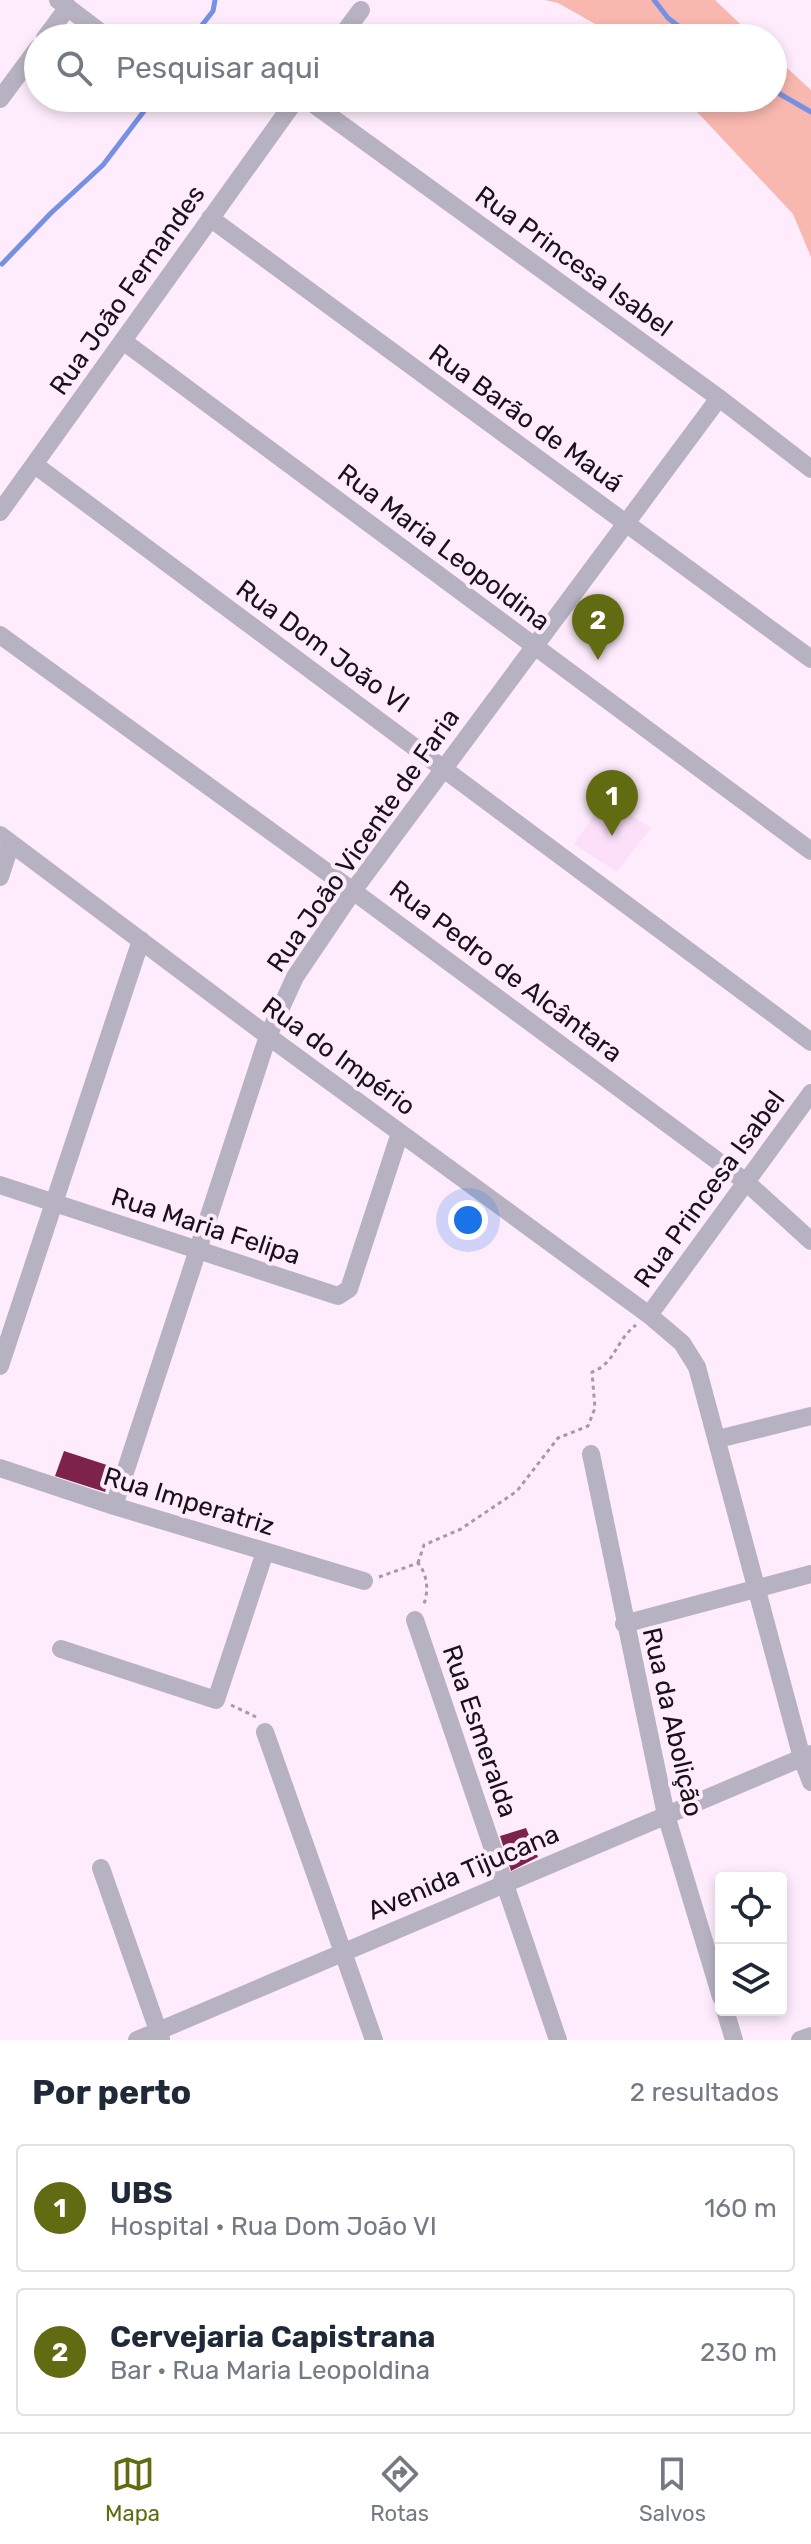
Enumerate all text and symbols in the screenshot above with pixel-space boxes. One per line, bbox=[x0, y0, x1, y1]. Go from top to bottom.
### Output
search box bbox=[24, 24, 787, 112]
icon: search bbox=[52, 46, 96, 90]
text: Pesquisar aqui bbox=[116, 50, 320, 86]
street label: Rua João Fernandes bbox=[43, 179, 212, 401]
street label: Rua Princesa Isabel bbox=[469, 180, 678, 343]
street label: Rua Barão de Mauá bbox=[423, 338, 629, 499]
street label: Rua Maria Leopoldina bbox=[331, 457, 556, 637]
street label: Rua Dom João VI bbox=[230, 573, 415, 720]
pin: 2 bbox=[572, 594, 624, 660]
street label: Rua João Vicente de Faria bbox=[261, 703, 466, 978]
pin: 1 bbox=[586, 770, 638, 836]
street label: Rua Pedro de Alcântara bbox=[383, 874, 628, 1069]
street label: Rua do Império bbox=[256, 991, 421, 1122]
street label: Rua Princesa Isabel bbox=[628, 1085, 791, 1294]
street label: Rua Maria Felipa bbox=[107, 1181, 304, 1272]
your location bbox=[448, 1200, 488, 1240]
street label: Rua Imperatriz bbox=[100, 1461, 278, 1542]
street label: Rua da Abolição bbox=[636, 1625, 709, 1820]
street label: Rua Esmeralda bbox=[436, 1641, 524, 1821]
street label: Avenida Tijucana bbox=[363, 1818, 564, 1927]
map controls bbox=[715, 1872, 787, 2016]
button: locate bbox=[715, 1872, 787, 1944]
button: layers bbox=[715, 1944, 787, 2016]
text: Por perto bbox=[32, 2072, 191, 2113]
text: 2 resultados bbox=[630, 2077, 779, 2108]
text: UBS bbox=[110, 2175, 173, 2211]
text: 1 bbox=[54, 2193, 66, 2224]
text: 160 m bbox=[704, 2193, 777, 2224]
text: Hospital · Rua Dom João VI bbox=[110, 2211, 437, 2242]
text: Cervejaria Capistrana bbox=[110, 2319, 436, 2355]
text: 2 bbox=[52, 2337, 68, 2368]
text: 230 m bbox=[700, 2337, 777, 2368]
text: Bar · Rua Maria Leopoldina bbox=[110, 2355, 430, 2386]
tab: Mapa bbox=[105, 2452, 160, 2527]
tab: Rotas bbox=[370, 2452, 429, 2527]
tab: Salvos bbox=[639, 2452, 706, 2527]

